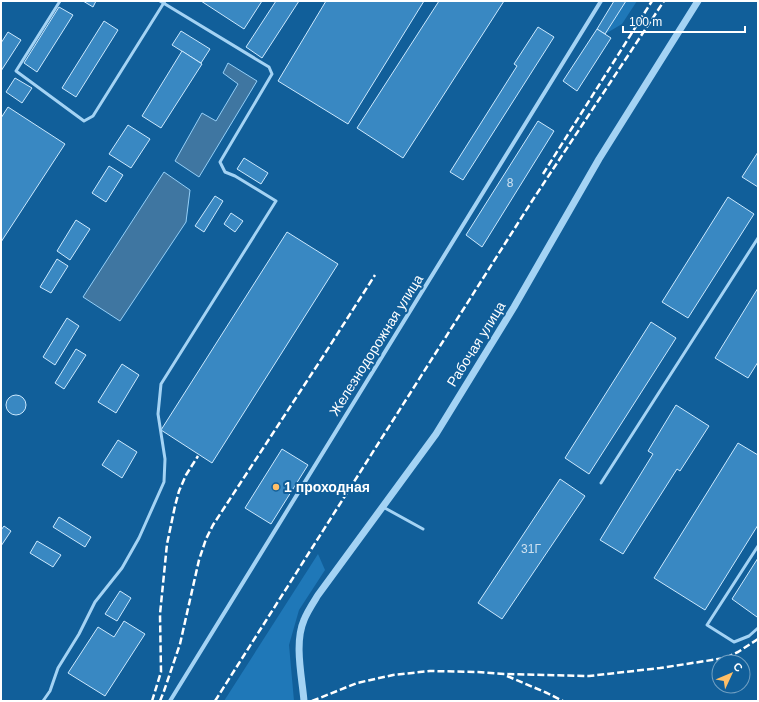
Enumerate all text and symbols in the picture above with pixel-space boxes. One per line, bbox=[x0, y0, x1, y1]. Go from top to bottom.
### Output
scale bar bbox=[623, 8, 745, 34]
text: 100 m bbox=[629, 15, 662, 29]
house number: 8 bbox=[507, 176, 514, 190]
street label: Железнодорожная улица bbox=[326, 271, 426, 419]
street label: Рабочая улица bbox=[443, 298, 509, 389]
place label: 1 проходная bbox=[284, 479, 370, 495]
marker: 1 проходная bbox=[271, 482, 281, 492]
house number: 31Г bbox=[521, 542, 541, 556]
north arrow bbox=[711, 654, 751, 694]
text: С bbox=[731, 660, 745, 674]

